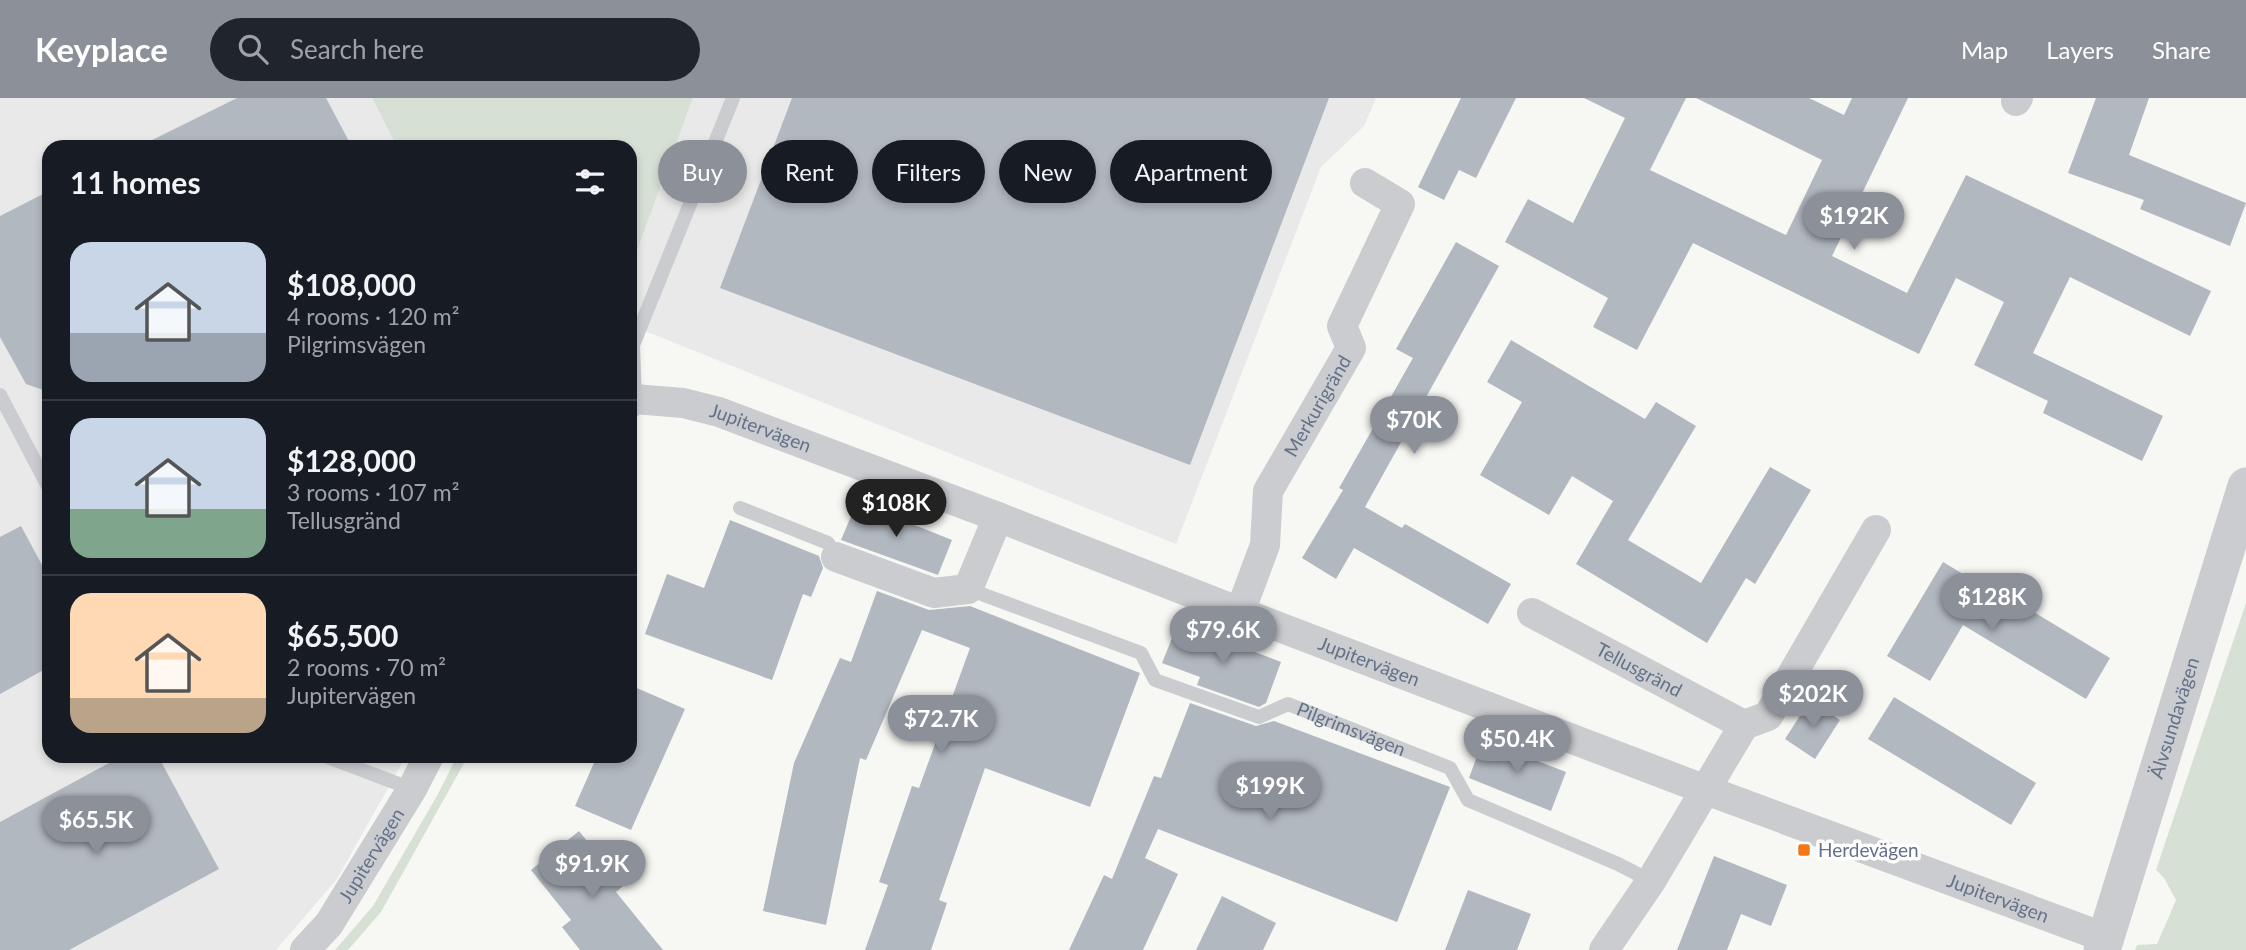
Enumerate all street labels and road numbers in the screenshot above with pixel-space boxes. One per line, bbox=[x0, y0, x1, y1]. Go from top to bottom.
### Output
street label: Merkurigränd bbox=[1279, 351, 1355, 460]
street label: Jupitervägen bbox=[708, 398, 815, 457]
street label: Jupitervägen bbox=[1315, 631, 1423, 691]
street label: Tellusgränd bbox=[1592, 637, 1686, 701]
street label: Älvsundavägen bbox=[2144, 654, 2203, 781]
street label: Pilgrimsvägen bbox=[1294, 697, 1409, 760]
street label: Jupitervägen bbox=[333, 804, 409, 907]
street label: Jupitervägen bbox=[1944, 868, 2052, 927]

